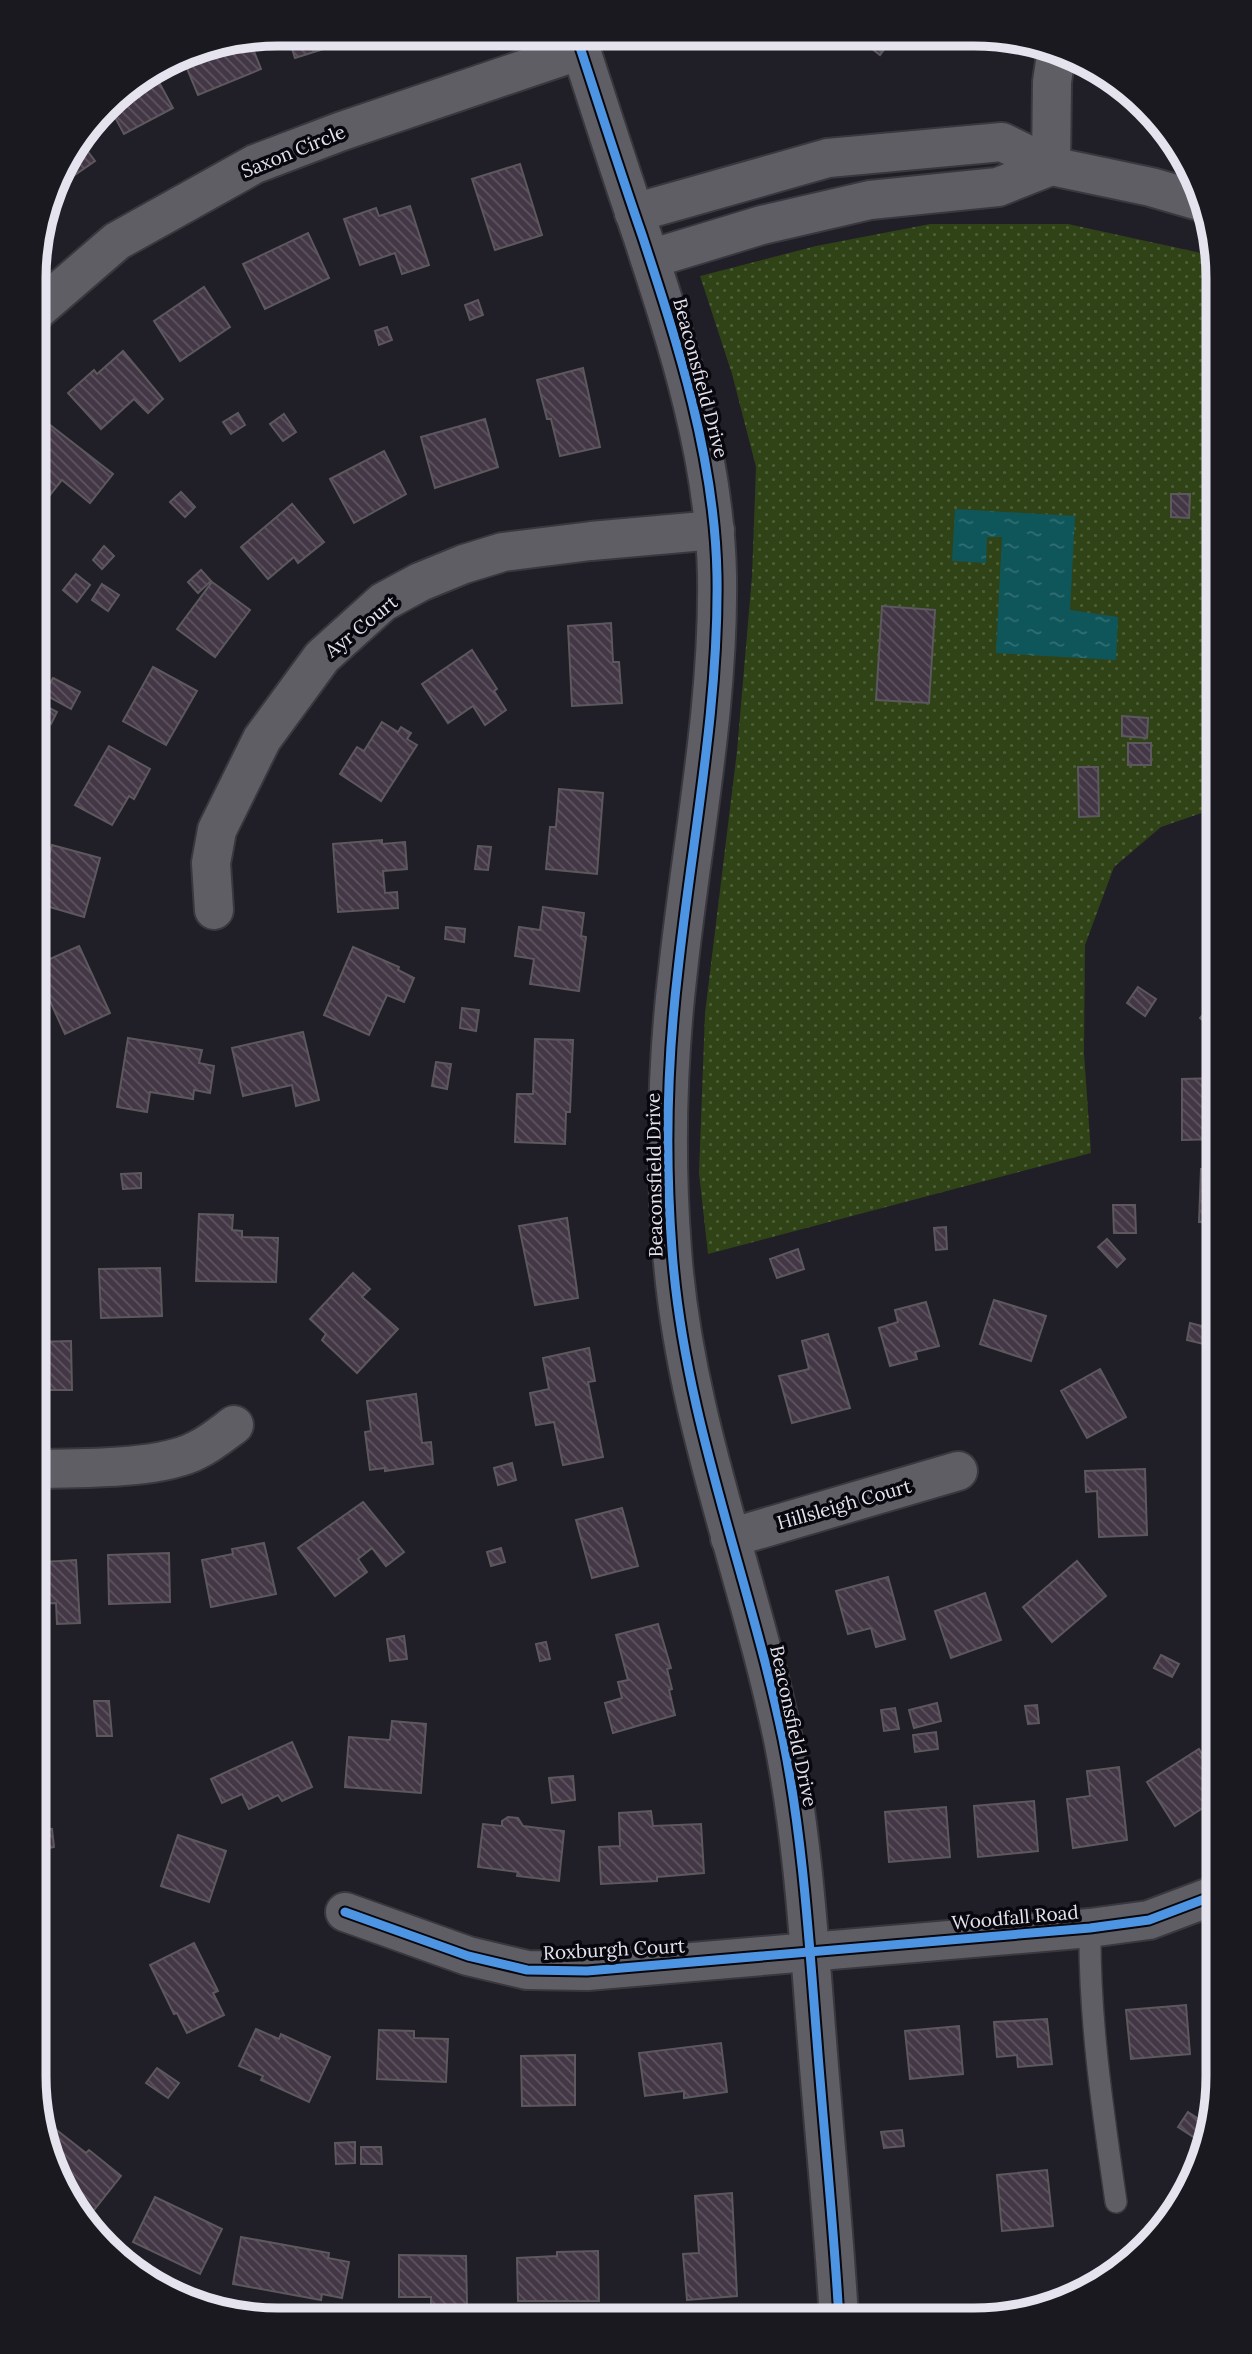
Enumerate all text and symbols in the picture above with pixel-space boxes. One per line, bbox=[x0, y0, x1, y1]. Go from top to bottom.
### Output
street label: Saxon Circle bbox=[237, 119, 349, 183]
street label: Beaconsfield Drive bbox=[668, 295, 734, 461]
street label: Ayr Court bbox=[319, 589, 403, 663]
street label: Beaconsfield Drive bbox=[641, 1093, 667, 1257]
street label: Hillsleigh Court bbox=[774, 1473, 915, 1535]
street label: Beaconsfield Drive bbox=[765, 1643, 823, 1809]
street label: Woodfall Road bbox=[950, 1899, 1080, 1935]
street label: Roxburgh Court bbox=[542, 1933, 686, 1965]

